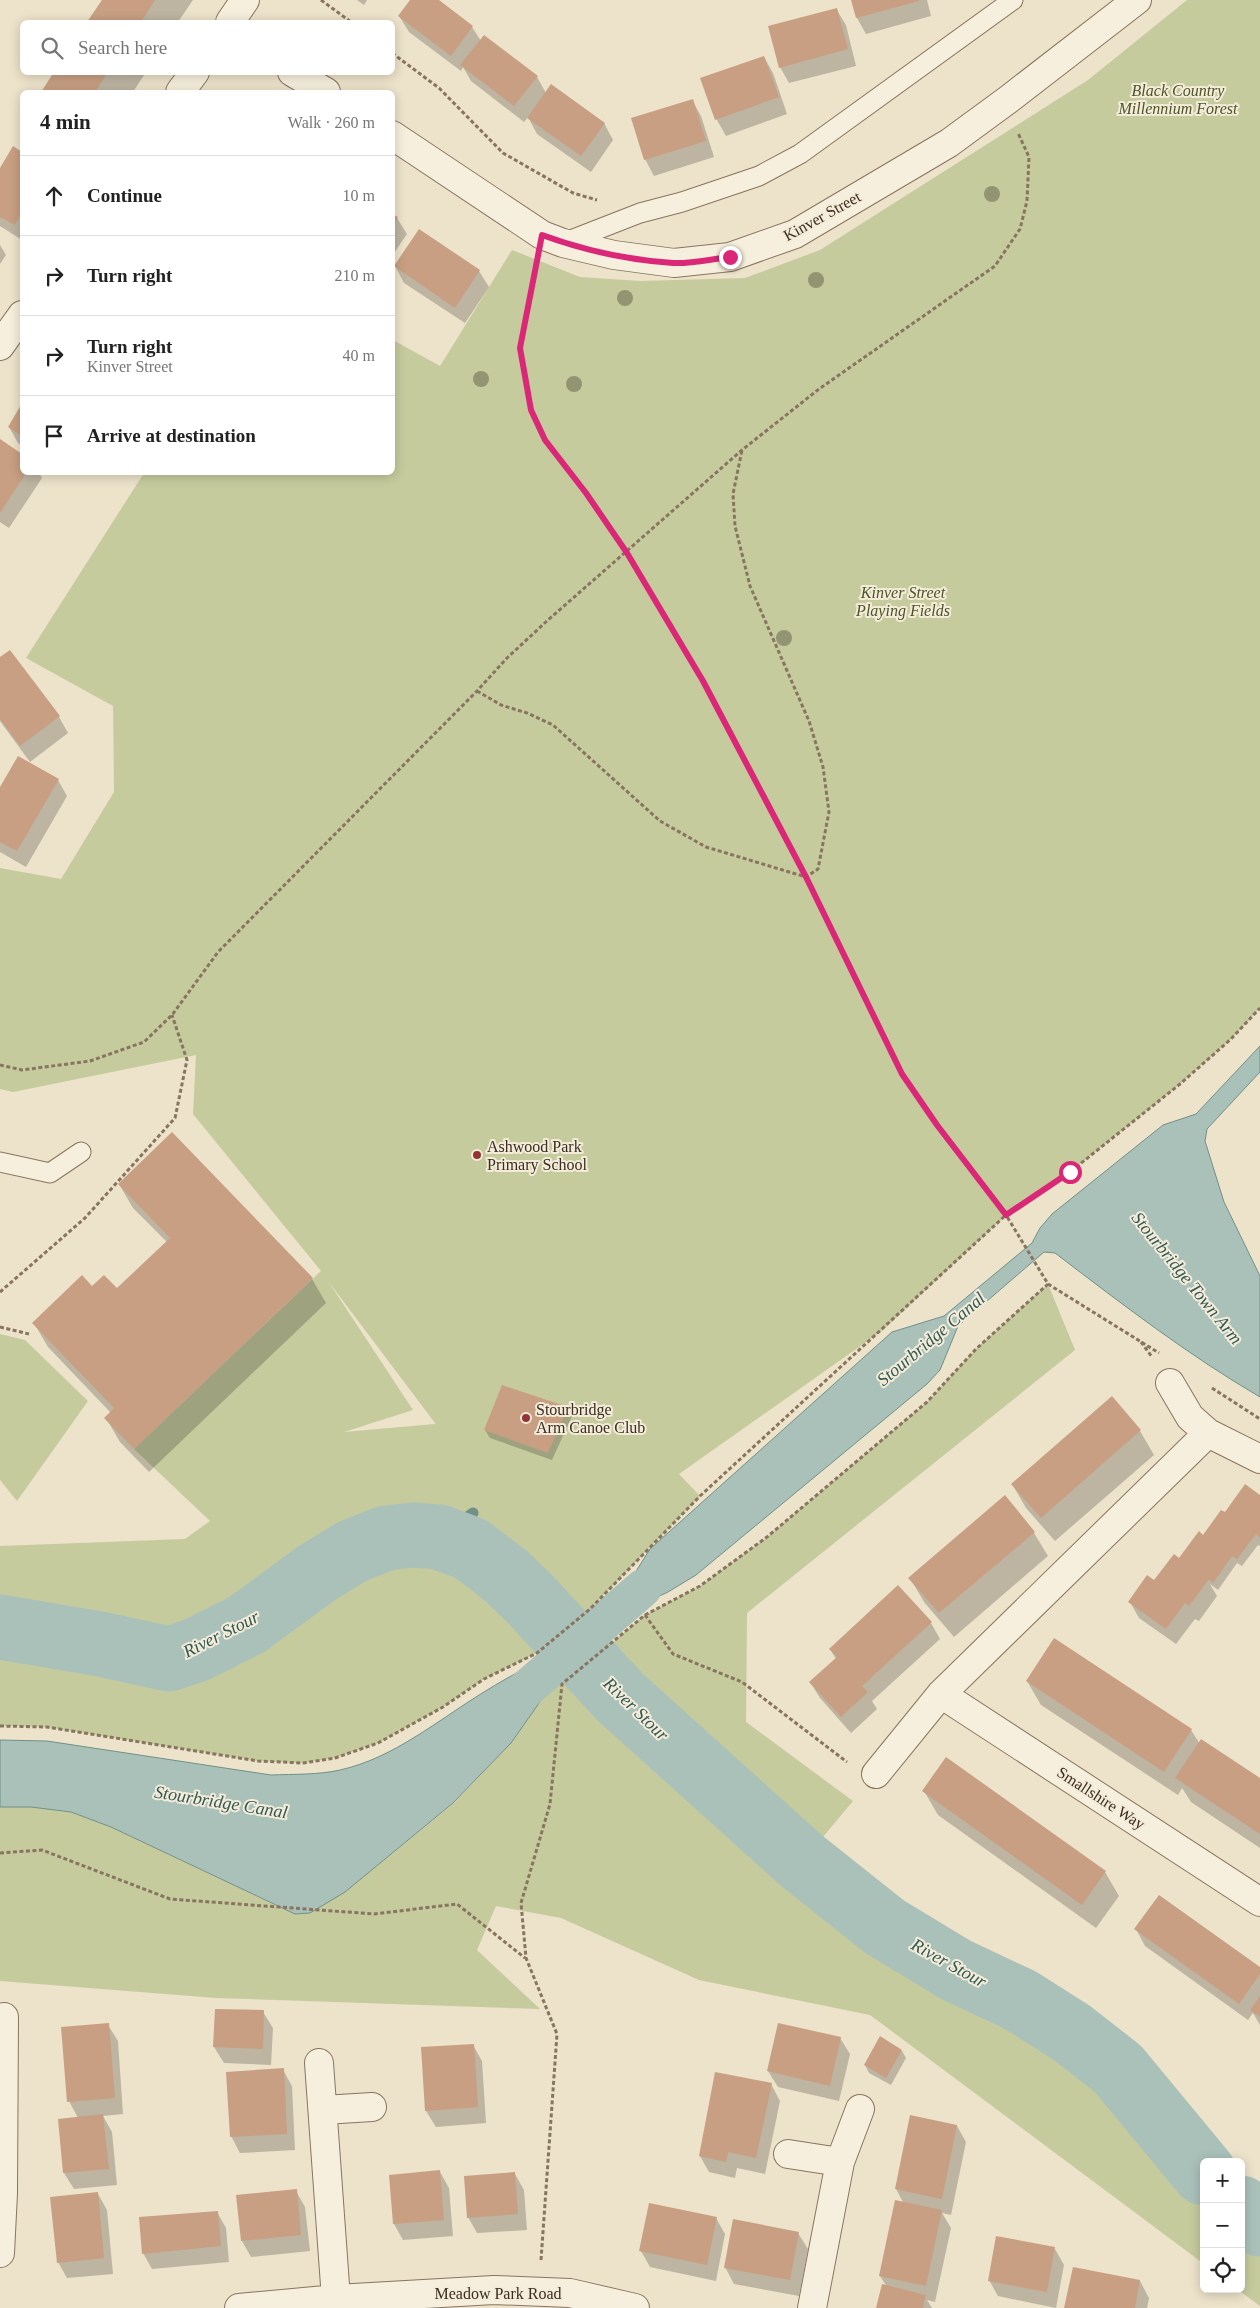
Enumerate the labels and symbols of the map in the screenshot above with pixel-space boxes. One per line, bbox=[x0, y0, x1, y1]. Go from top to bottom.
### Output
park label: Black Country Millennium Forest bbox=[1118, 82, 1238, 117]
street label: Kinver Street bbox=[780, 188, 864, 244]
route end bbox=[719, 246, 742, 269]
park label: Kinver Street Playing Fields bbox=[855, 584, 950, 620]
place label: Ashwood Park Primary School bbox=[487, 1138, 588, 1174]
marker: Ashwood Park Primary School bbox=[471, 1149, 483, 1161]
route start bbox=[1059, 1161, 1082, 1184]
water label: Stourbridge Town Arm bbox=[1128, 1208, 1246, 1348]
water label: Stourbridge Canal bbox=[873, 1288, 989, 1390]
place label: Stourbridge Arm Canoe Club bbox=[536, 1401, 645, 1436]
marker: Stourbridge Arm Canoe Club bbox=[520, 1412, 532, 1424]
water label: River Stour bbox=[179, 1606, 263, 1662]
water label: River Stour bbox=[599, 1672, 673, 1746]
street label: Smallshire Way bbox=[1053, 1763, 1148, 1833]
water label: Stourbridge Canal bbox=[153, 1782, 289, 1822]
water label: River Stour bbox=[907, 1934, 991, 1992]
street label: Meadow Park Road bbox=[434, 2285, 562, 2302]

